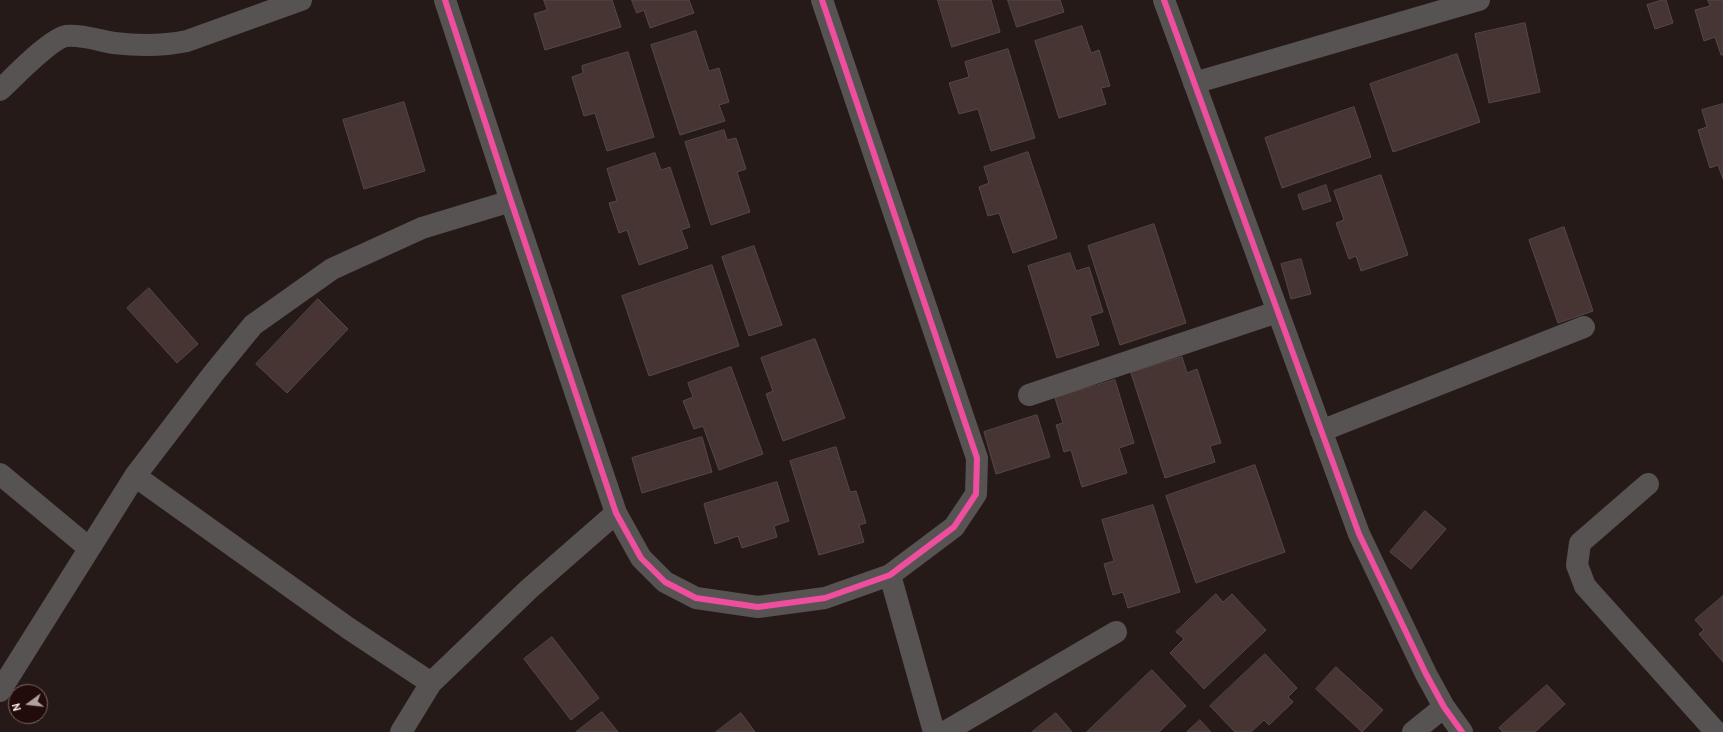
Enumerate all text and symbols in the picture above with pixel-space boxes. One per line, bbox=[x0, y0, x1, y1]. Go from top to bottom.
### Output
north arrow bbox=[8, 684, 48, 724]
text: N bbox=[10, 701, 25, 712]

